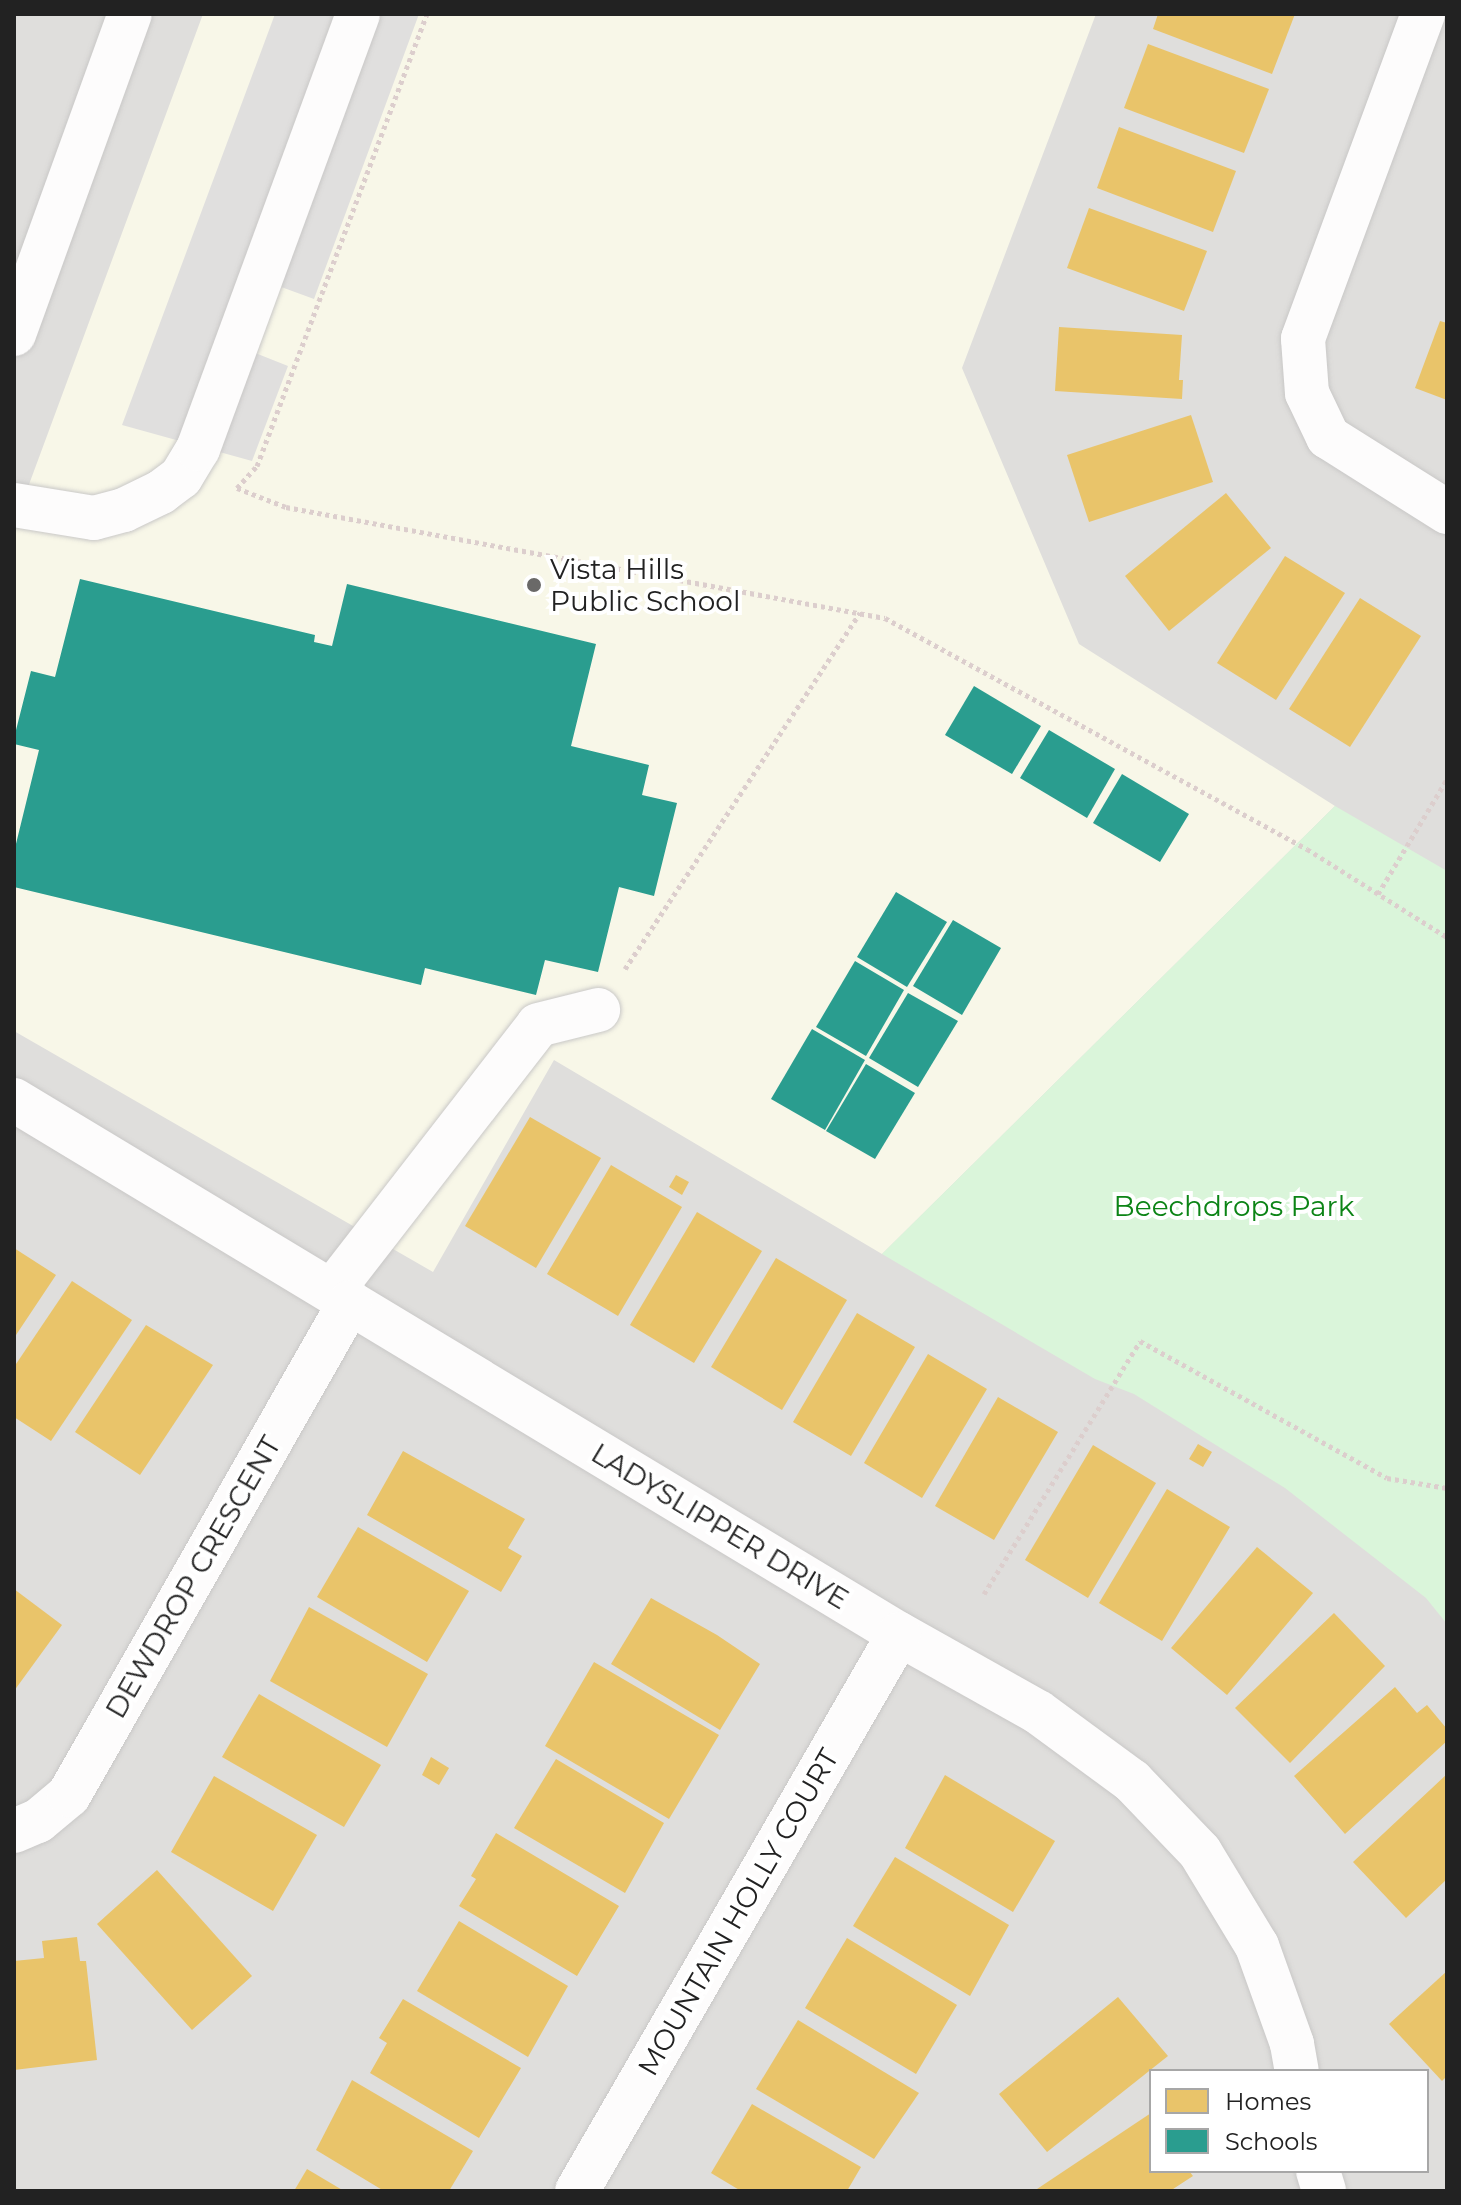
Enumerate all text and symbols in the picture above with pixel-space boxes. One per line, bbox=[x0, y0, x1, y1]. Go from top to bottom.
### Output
place label: Vista Hills Public School bbox=[550, 552, 740, 618]
marker: Vista Hills Public School bbox=[525, 576, 543, 594]
park label: Beechdrops Park bbox=[1114, 1189, 1354, 1223]
street label: DEWDROP CRESCENT bbox=[98, 1430, 288, 1724]
street label: LADYSLIPPER DRIVE bbox=[586, 1436, 854, 1616]
street label: MOUNTAIN HOLLY COURT bbox=[631, 1743, 845, 2081]
legend bbox=[1149, 2069, 1429, 2173]
text: Homes bbox=[1225, 2087, 1311, 2116]
text: Schools bbox=[1225, 2127, 1318, 2156]

